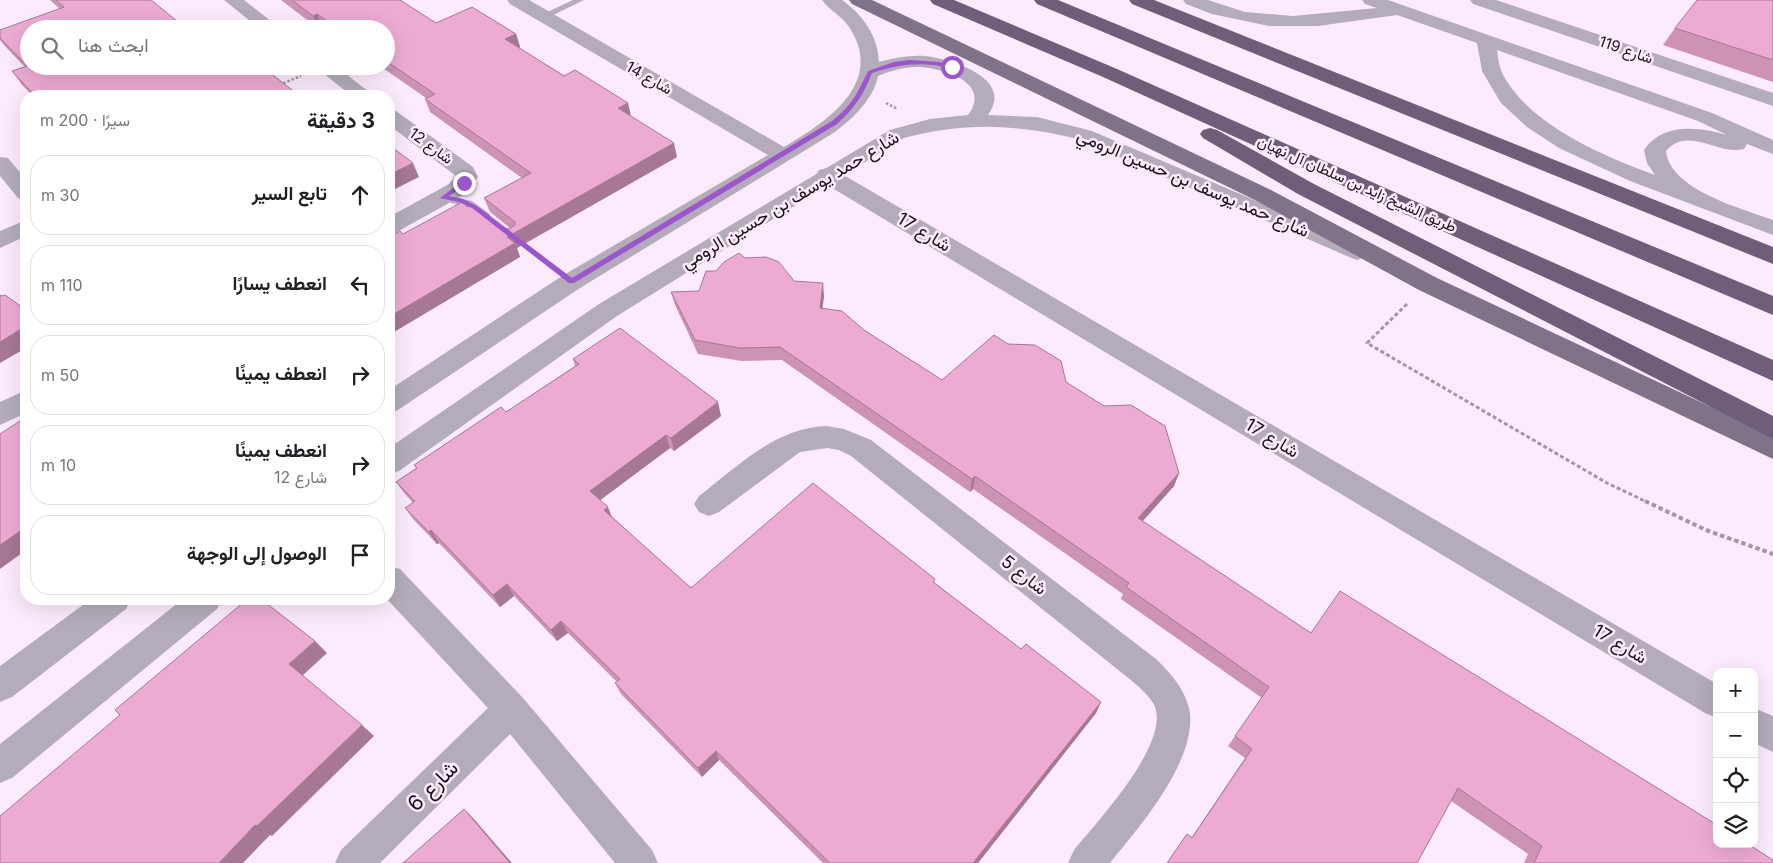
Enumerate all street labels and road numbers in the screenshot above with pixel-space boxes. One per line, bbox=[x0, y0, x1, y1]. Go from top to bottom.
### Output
street label: شارع 119 bbox=[1596, 31, 1656, 70]
street label: شارع 14 bbox=[622, 57, 676, 100]
street label: شارع 12 bbox=[404, 123, 457, 170]
street label: شارع حمد يوسف بن حسين الرومي bbox=[1072, 124, 1313, 246]
street label: شارع حمد يوسف بن حسين الرومي bbox=[677, 126, 905, 277]
street label: طريق الشيخ زايد بن سلطان آل نهيان bbox=[1254, 131, 1460, 238]
street label: شارع 17 bbox=[893, 207, 955, 257]
street label: شارع 17 bbox=[1241, 413, 1303, 463]
street label: شارع 5 bbox=[996, 550, 1051, 601]
street label: شارع 17 bbox=[1589, 619, 1651, 669]
street label: شارع 6 bbox=[402, 755, 465, 818]

